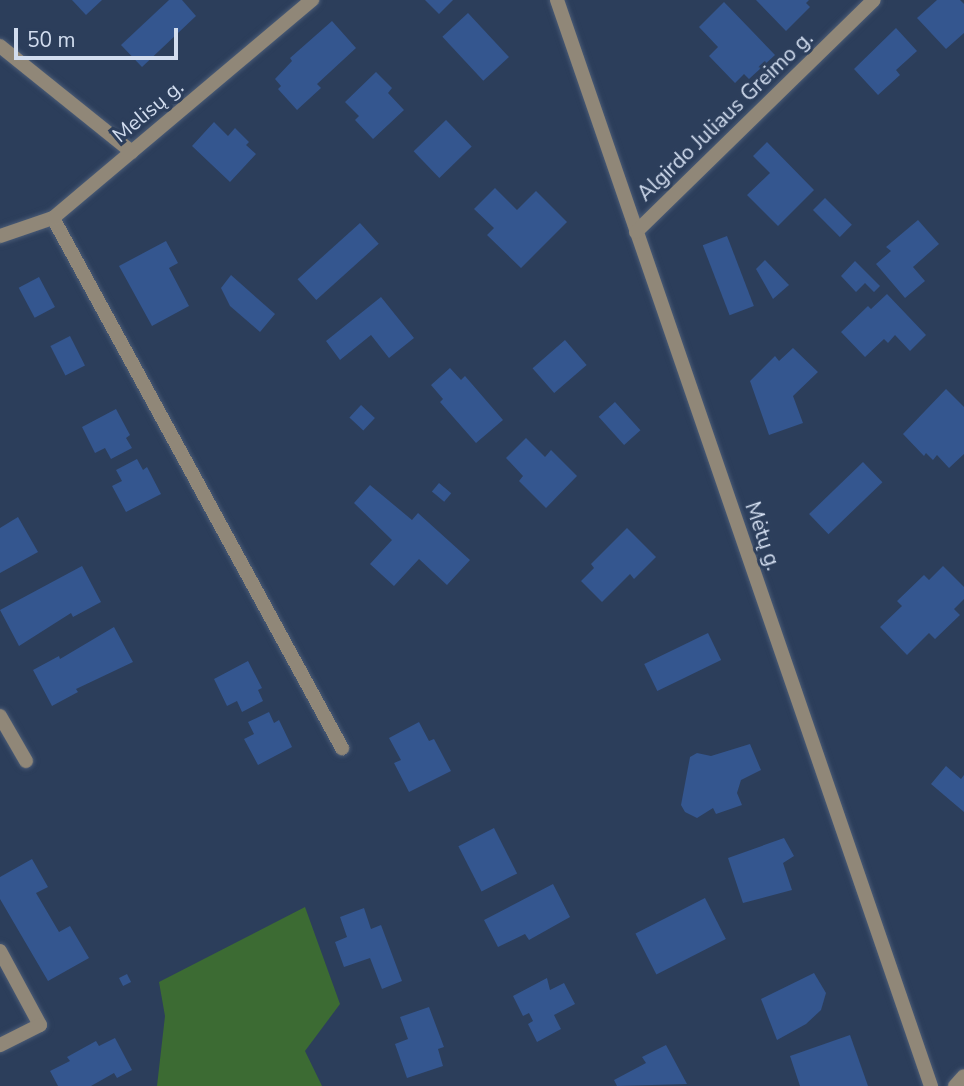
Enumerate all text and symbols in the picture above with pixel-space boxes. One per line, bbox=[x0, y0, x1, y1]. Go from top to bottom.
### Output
scale bar bbox=[18, 14, 182, 58]
text: 50 m bbox=[27, 26, 76, 54]
street label: Algirdo Juliaus Greimo g. bbox=[632, 26, 818, 206]
street label: Melisų g. bbox=[108, 74, 188, 148]
street label: Mėtų g. bbox=[740, 498, 786, 574]

